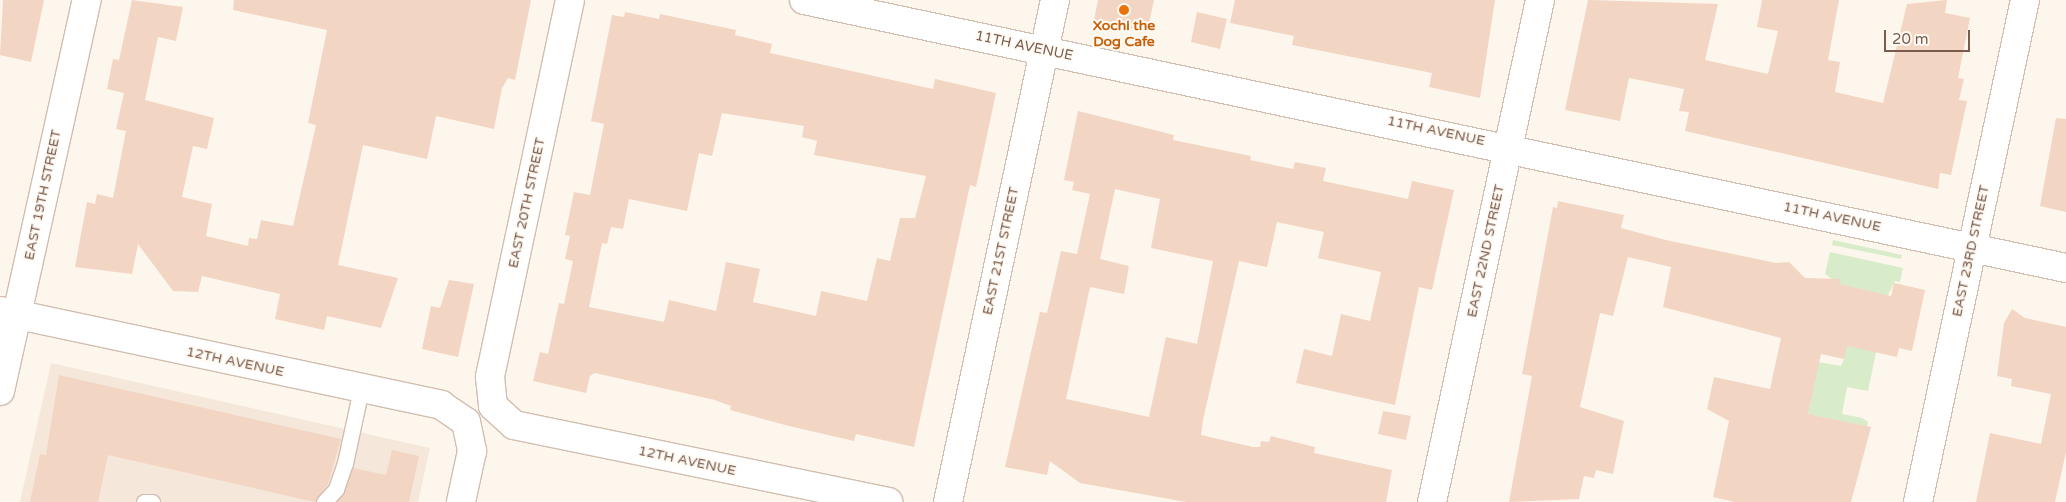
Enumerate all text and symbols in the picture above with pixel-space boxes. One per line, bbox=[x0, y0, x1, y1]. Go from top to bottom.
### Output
marker: Xochi the Dog Cafe bbox=[1118, 4, 1130, 16]
place label: Xochi the Dog Cafe bbox=[1093, 18, 1155, 50]
scale bar bbox=[1886, 20, 1972, 52]
street label: 11TH AVENUE bbox=[974, 27, 1074, 65]
text: 20 m bbox=[1892, 30, 1929, 48]
street label: 11TH AVENUE bbox=[1386, 112, 1486, 150]
street label: EAST 19TH STREET bbox=[21, 128, 65, 262]
street label: EAST 20TH STREET bbox=[505, 136, 549, 270]
street label: EAST 22ND STREET bbox=[1464, 183, 1508, 319]
street label: EAST 23RD STREET bbox=[1949, 184, 1993, 318]
street label: EAST 21ST STREET bbox=[979, 185, 1023, 317]
street label: 11TH AVENUE bbox=[1782, 198, 1882, 236]
street label: 12TH AVENUE bbox=[185, 343, 285, 381]
street label: 12TH AVENUE bbox=[637, 442, 737, 480]

